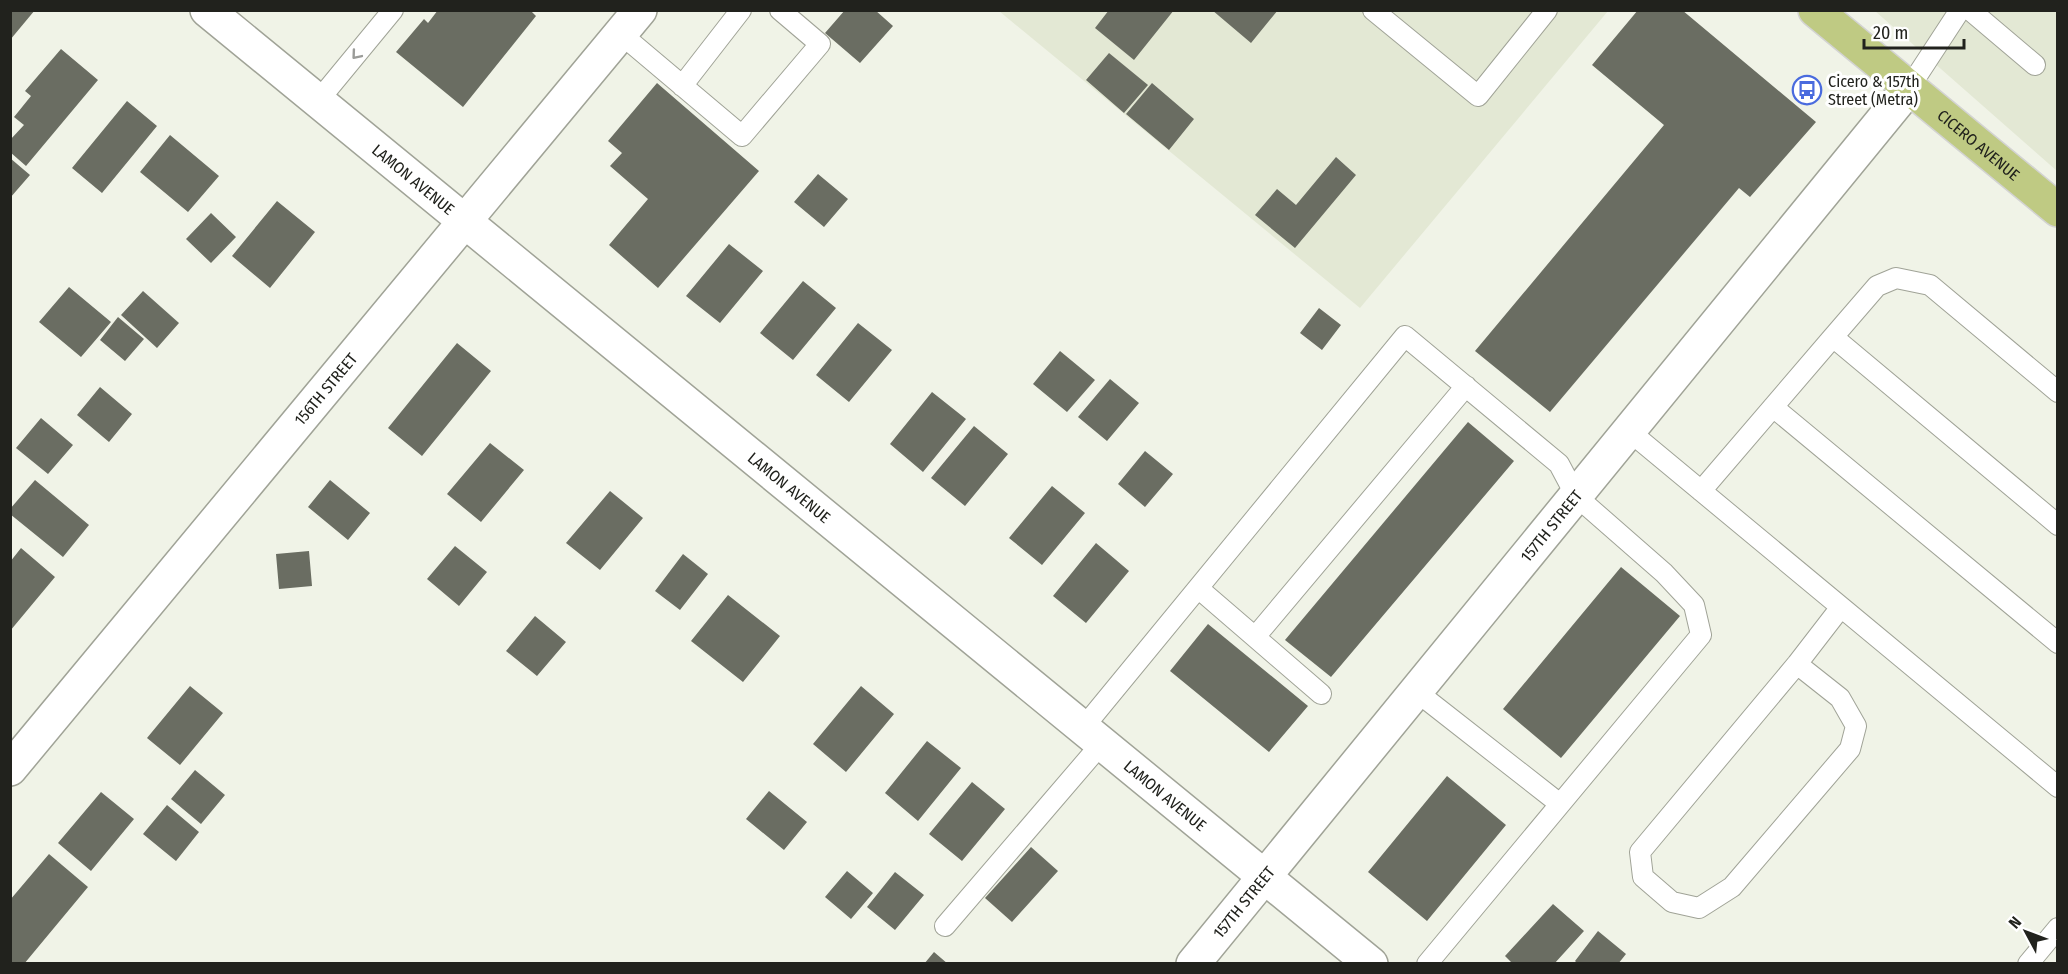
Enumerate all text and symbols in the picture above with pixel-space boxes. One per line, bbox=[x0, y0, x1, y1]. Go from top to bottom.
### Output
scale bar bbox=[1864, 12, 1964, 50]
text: 20 m bbox=[1873, 22, 1908, 44]
one-way arrow bbox=[352, 48, 363, 59]
place label: Cicero & 157th Street (Metra) bbox=[1828, 72, 1920, 109]
bus stop icon: Cicero & 157th Street (Metra) bbox=[1791, 74, 1823, 106]
street label: CICERO AVENUE bbox=[1933, 106, 2023, 185]
street label: LAMON AVENUE bbox=[368, 140, 458, 219]
street label: 156TH STREET bbox=[291, 349, 362, 429]
street label: LAMON AVENUE bbox=[744, 448, 834, 527]
street label: 157TH STREET bbox=[1517, 486, 1587, 566]
street label: LAMON AVENUE bbox=[1120, 756, 1210, 835]
street label: 157TH STREET bbox=[1209, 862, 1279, 942]
north arrow bbox=[1996, 902, 2056, 962]
text: N bbox=[2005, 913, 2025, 932]

